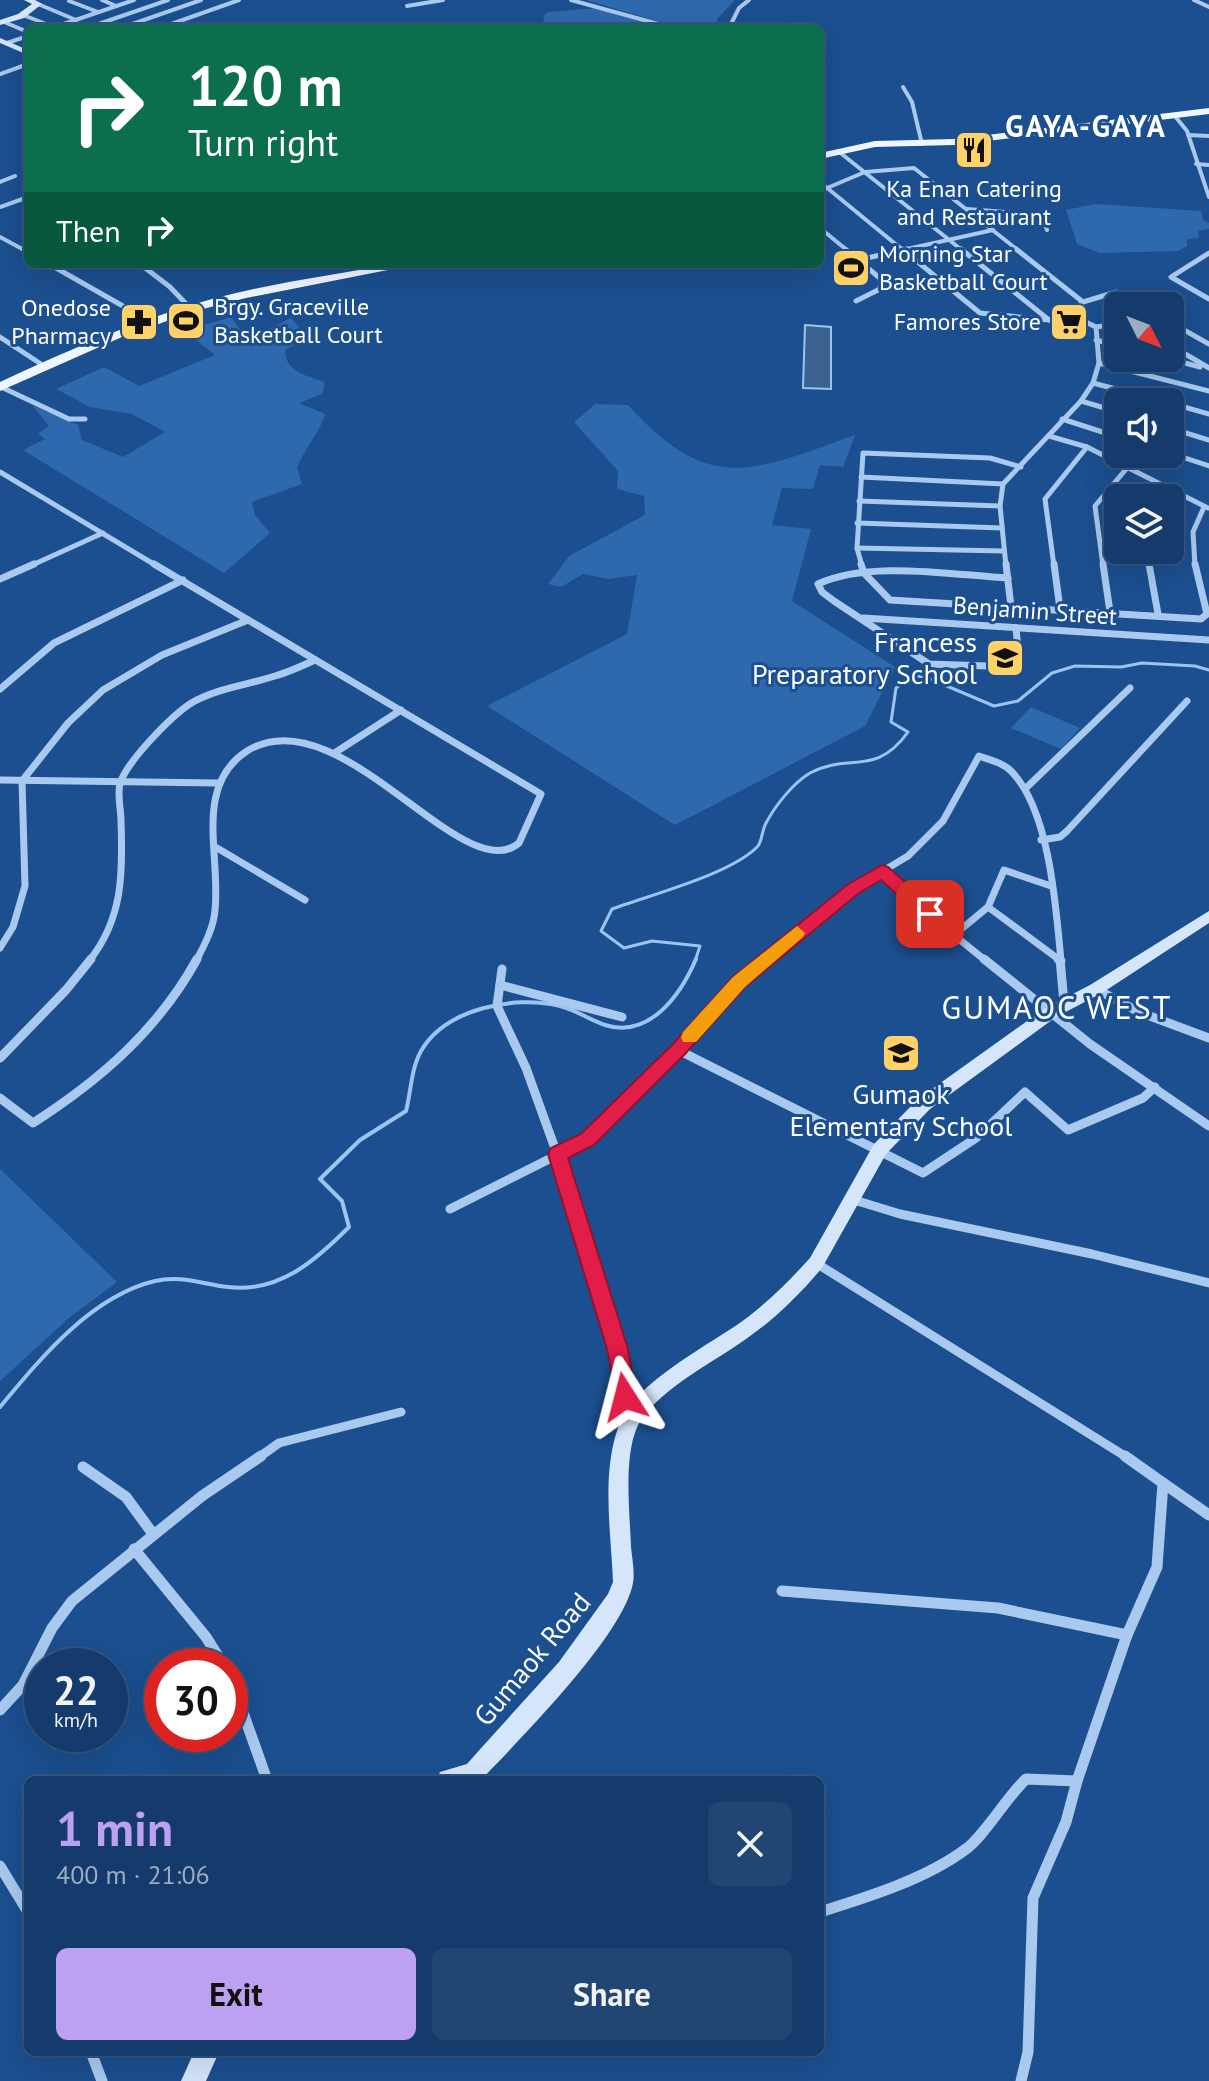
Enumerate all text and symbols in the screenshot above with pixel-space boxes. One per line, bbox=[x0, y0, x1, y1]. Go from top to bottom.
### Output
text: 120 m bbox=[188, 49, 343, 121]
icon: right bbox=[56, 56, 160, 160]
district label: GAYA-GAYA bbox=[1005, 106, 1167, 145]
text: Turn right bbox=[188, 119, 338, 166]
restaurant icon: Ka Enan Catering and Restaurant bbox=[953, 129, 995, 171]
place label: Ka Enan Catering and Restaurant bbox=[886, 173, 1062, 232]
icon: right bbox=[137, 208, 181, 252]
text: Then bbox=[56, 211, 121, 250]
place label: Morning Star Basketball Court bbox=[879, 238, 1048, 297]
sports icon: Morning Star Basketball Court bbox=[830, 247, 872, 289]
place label: Brgy. Graceville Basketball Court bbox=[214, 291, 383, 350]
place label: Onedose Pharmacy bbox=[11, 292, 111, 351]
north arrow bbox=[1104, 292, 1184, 372]
map controls bbox=[1104, 292, 1184, 564]
sports icon: Brgy. Graceville Basketball Court bbox=[165, 300, 207, 342]
pharmacy icon: Onedose Pharmacy bbox=[118, 301, 160, 343]
supermarket icon: Famores Store bbox=[1048, 301, 1090, 343]
place label: Famores Store bbox=[894, 306, 1041, 337]
button: sound bbox=[1104, 388, 1184, 468]
button: layers bbox=[1104, 484, 1184, 564]
street label: Benjamin Street bbox=[952, 589, 1118, 632]
place label: Francess Preparatory School bbox=[752, 623, 977, 692]
school or university icon: Francess Preparatory School bbox=[984, 637, 1026, 679]
pin bbox=[896, 880, 964, 948]
icon: arrive bbox=[908, 892, 952, 936]
district label: GUMAOC WEST bbox=[942, 986, 1172, 1028]
school or university icon: Gumaok Elementary School bbox=[880, 1032, 922, 1074]
place label: Gumaok Elementary School bbox=[789, 1075, 1013, 1144]
position arrow bbox=[583, 1355, 667, 1439]
street label: Gumaok Road bbox=[465, 1584, 598, 1733]
speed limit sign: 30 bbox=[144, 1648, 248, 1752]
text: 22 bbox=[53, 1664, 99, 1716]
text: km/h bbox=[54, 1707, 98, 1733]
text: 1 min bbox=[56, 1797, 173, 1859]
button: close bbox=[708, 1802, 792, 1886]
text: 400 m · 21:06 bbox=[56, 1858, 210, 1891]
button: Exit bbox=[56, 1948, 416, 2040]
button: Share bbox=[432, 1948, 792, 2040]

